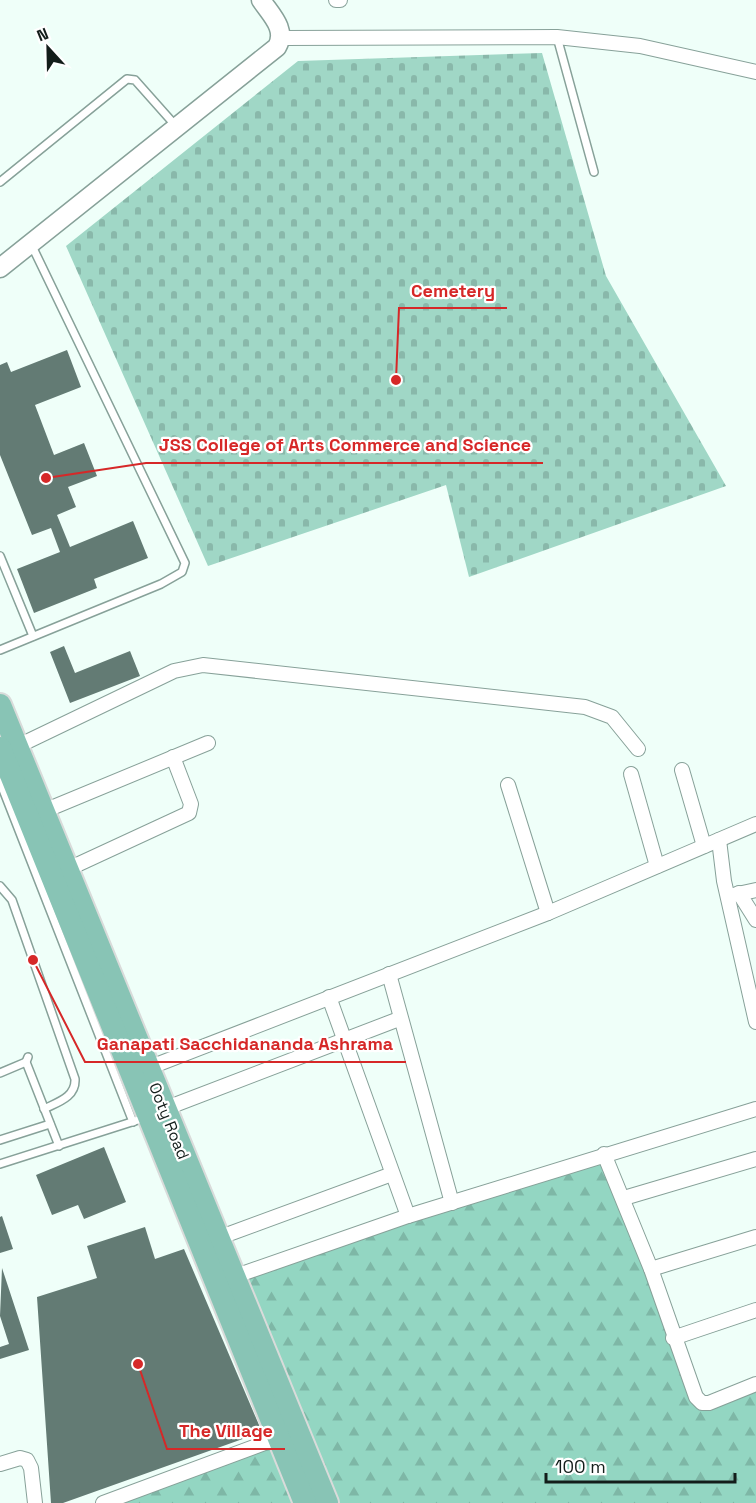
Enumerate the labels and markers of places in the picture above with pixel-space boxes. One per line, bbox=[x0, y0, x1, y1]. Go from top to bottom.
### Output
callout: Cemetery bbox=[399, 272, 507, 308]
callout: JSS College of Arts Commerce and Science bbox=[146, 427, 543, 463]
callout: Ganapati Sacchidananda Ashrama bbox=[85, 1026, 406, 1062]
callout: The Village bbox=[167, 1413, 285, 1449]

